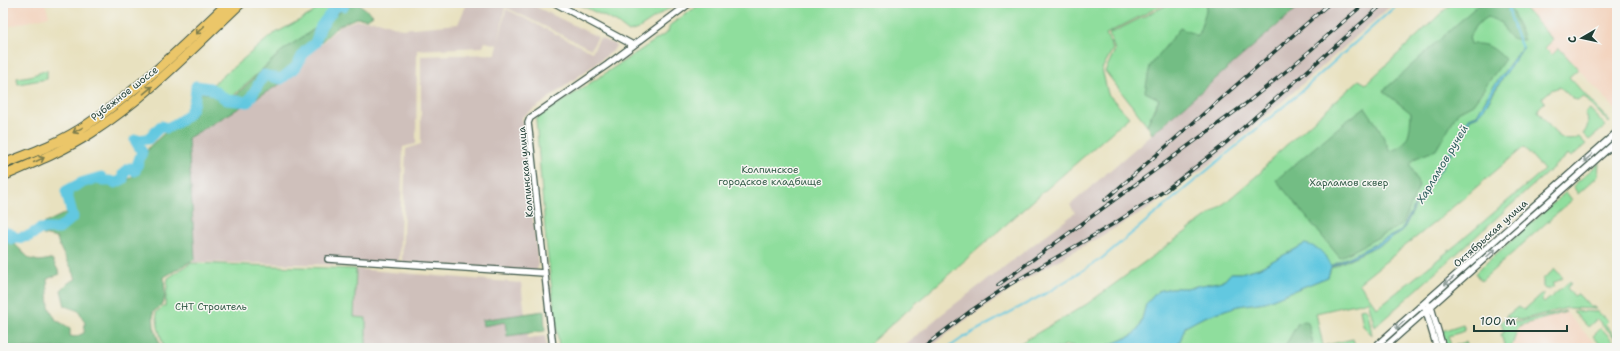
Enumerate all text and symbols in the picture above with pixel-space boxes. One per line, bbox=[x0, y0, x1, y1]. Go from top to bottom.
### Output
north arrow bbox=[1562, 18, 1602, 58]
one-way arrow bbox=[195, 25, 205, 35]
text: С bbox=[1565, 35, 1581, 44]
street label: Рубежное шоссе bbox=[88, 63, 161, 124]
one-way arrow bbox=[142, 86, 152, 95]
water label: Харламов ручей bbox=[1412, 122, 1472, 207]
street label: Колпинская улица bbox=[515, 125, 536, 218]
one-way arrow bbox=[72, 127, 84, 134]
one-way arrow bbox=[1583, 153, 1593, 163]
one-way arrow bbox=[33, 156, 45, 163]
park label: Колпинское городское кладбище bbox=[718, 163, 822, 188]
park label: Харламов сквер bbox=[1310, 176, 1389, 189]
street label: Октябрьская улица bbox=[1451, 196, 1531, 270]
one-way arrow bbox=[1486, 249, 1496, 258]
one-way arrow bbox=[1443, 277, 1454, 286]
park label: СНТ Строитель bbox=[175, 300, 247, 313]
scale bar bbox=[1474, 307, 1567, 333]
text: 100 m bbox=[1480, 313, 1516, 329]
one-way arrow bbox=[1394, 320, 1405, 329]

